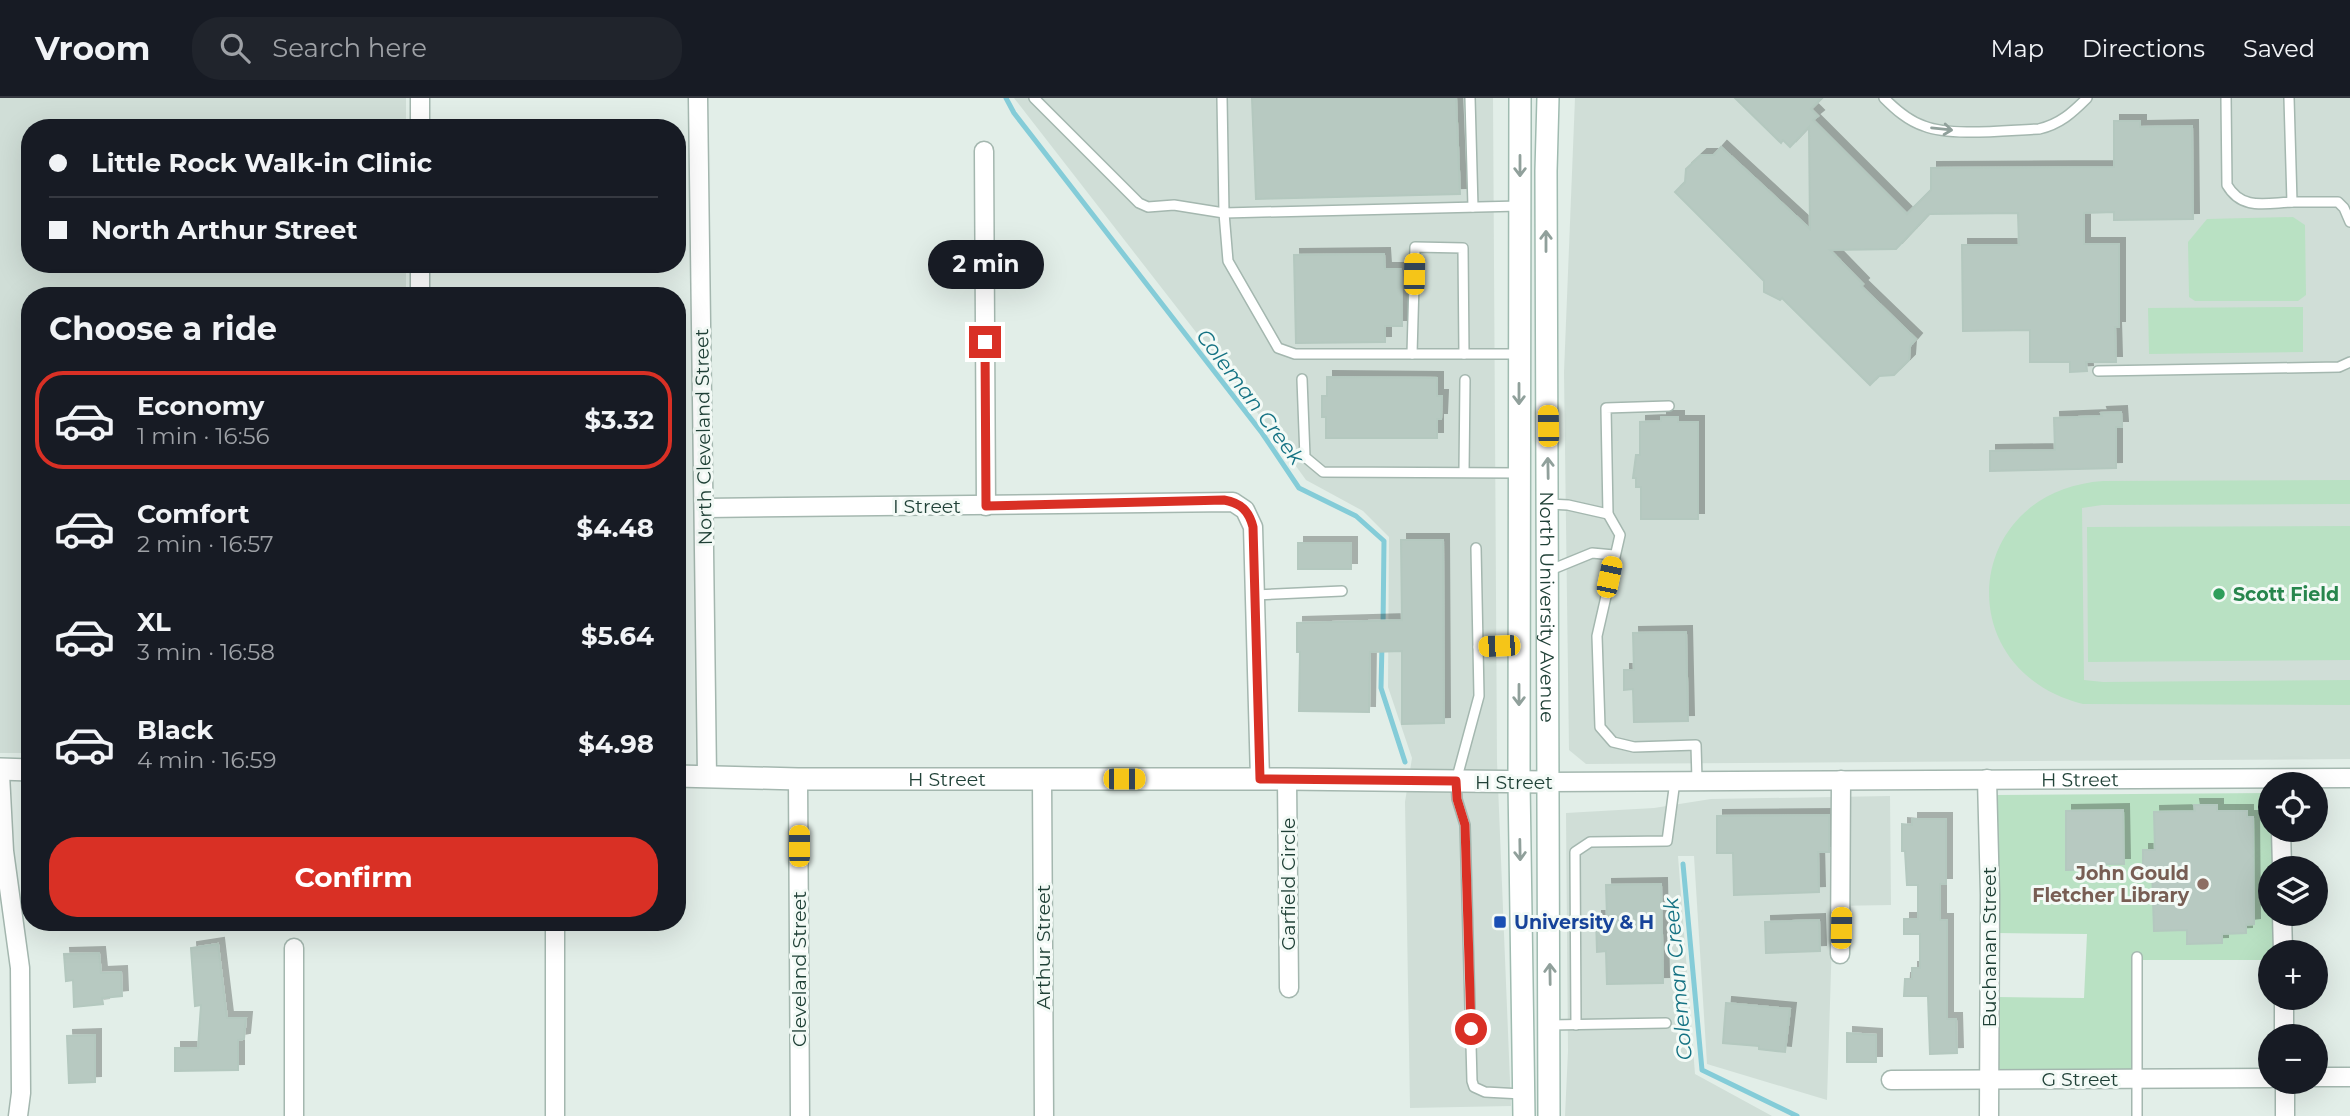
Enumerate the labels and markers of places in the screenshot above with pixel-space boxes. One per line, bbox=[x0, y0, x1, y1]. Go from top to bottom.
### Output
place label: Scott Field bbox=[2233, 583, 2339, 606]
marker: Scott Field bbox=[2211, 586, 2227, 602]
place label: John Gould Fletcher Library bbox=[2032, 862, 2190, 907]
marker: John Gould Fletcher Library bbox=[2195, 876, 2211, 892]
place label: University & H bbox=[1514, 911, 1654, 934]
marker: University & H bbox=[1492, 914, 1508, 930]

